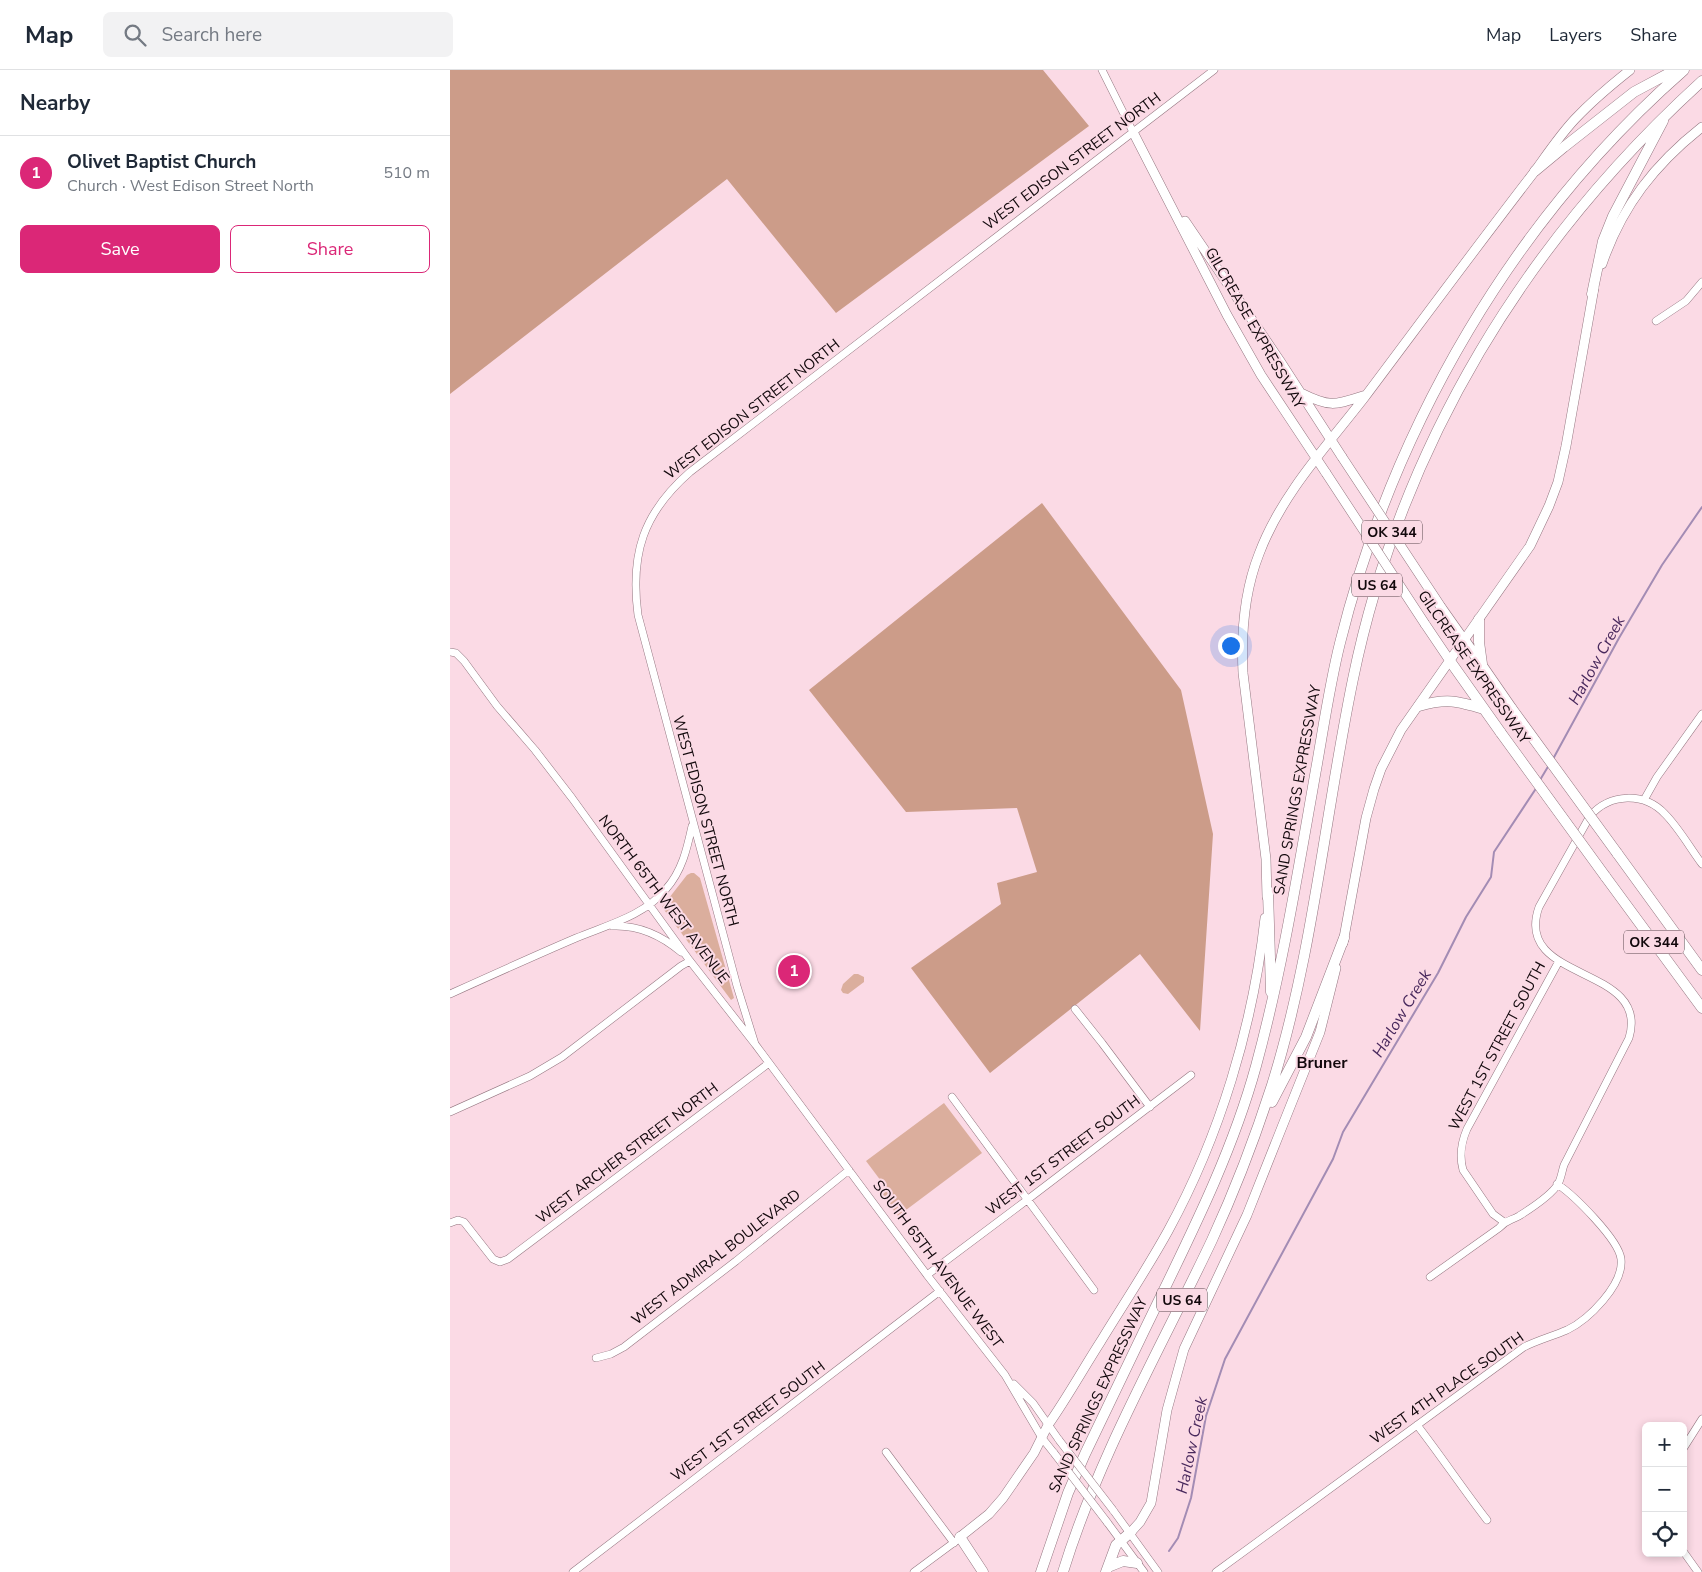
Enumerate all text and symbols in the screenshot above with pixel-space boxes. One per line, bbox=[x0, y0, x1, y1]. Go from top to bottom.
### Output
search box bbox=[103, 12, 453, 57]
text: Map bbox=[25, 19, 73, 51]
icon: search bbox=[121, 21, 149, 49]
text: Search here bbox=[161, 22, 262, 48]
text: Map bbox=[1486, 23, 1521, 47]
text: Layers bbox=[1549, 23, 1602, 47]
text: Share bbox=[1630, 23, 1677, 47]
street label: WEST EDISON STREET NORTH bbox=[979, 88, 1165, 234]
text: Nearby bbox=[20, 89, 90, 117]
text: Olivet Baptist Church bbox=[67, 149, 256, 175]
text: 1 bbox=[31, 162, 41, 184]
text: 510 m bbox=[383, 162, 430, 184]
text: Church · West Edison Street North bbox=[67, 175, 314, 197]
button: Save bbox=[20, 225, 220, 273]
button: Share bbox=[230, 225, 430, 273]
street label: GILCREASE EXPRESSWAY bbox=[1201, 244, 1310, 413]
street label: WEST EDISON STREET NORTH bbox=[660, 334, 844, 484]
road number: OK 344 bbox=[1362, 521, 1422, 544]
road number: US 64 bbox=[1352, 574, 1402, 596]
street label: GILCREASE EXPRESSWAY bbox=[1413, 586, 1535, 749]
water label: Harlow Creek bbox=[1563, 611, 1631, 709]
your location bbox=[1218, 633, 1244, 659]
street label: SAND SPRINGS EXPRESSWAY bbox=[1269, 682, 1326, 897]
street label: WEST EDISON STREET NORTH bbox=[668, 713, 744, 929]
street label: NORTH 65TH WEST AVENUE bbox=[594, 811, 734, 987]
road number: OK 344 bbox=[1624, 930, 1684, 954]
pin: 1 bbox=[778, 952, 810, 990]
street label: WEST 1ST STREET SOUTH bbox=[1444, 958, 1550, 1134]
water label: Harlow Creek bbox=[1367, 965, 1437, 1062]
district label: Bruner bbox=[1297, 1052, 1348, 1074]
street label: WEST ARCHER STREET NORTH bbox=[532, 1078, 722, 1228]
street label: WEST 1ST STREET SOUTH bbox=[982, 1090, 1144, 1220]
street label: SOUTH 65TH AVENUE WEST bbox=[868, 1176, 1008, 1352]
street label: WEST ADMIRAL BOULEVARD bbox=[627, 1185, 805, 1329]
road number: US 64 bbox=[1157, 1288, 1207, 1312]
street label: SAND SPRINGS EXPRESSWAY bbox=[1044, 1293, 1153, 1496]
street label: WEST 4TH PLACE SOUTH bbox=[1366, 1327, 1528, 1449]
street label: WEST 1ST STREET SOUTH bbox=[667, 1356, 829, 1486]
water label: Harlow Creek bbox=[1171, 1394, 1213, 1496]
map controls bbox=[1642, 1422, 1687, 1557]
button: + bbox=[1642, 1422, 1687, 1467]
button: − bbox=[1642, 1467, 1687, 1512]
button: locate bbox=[1642, 1512, 1687, 1557]

